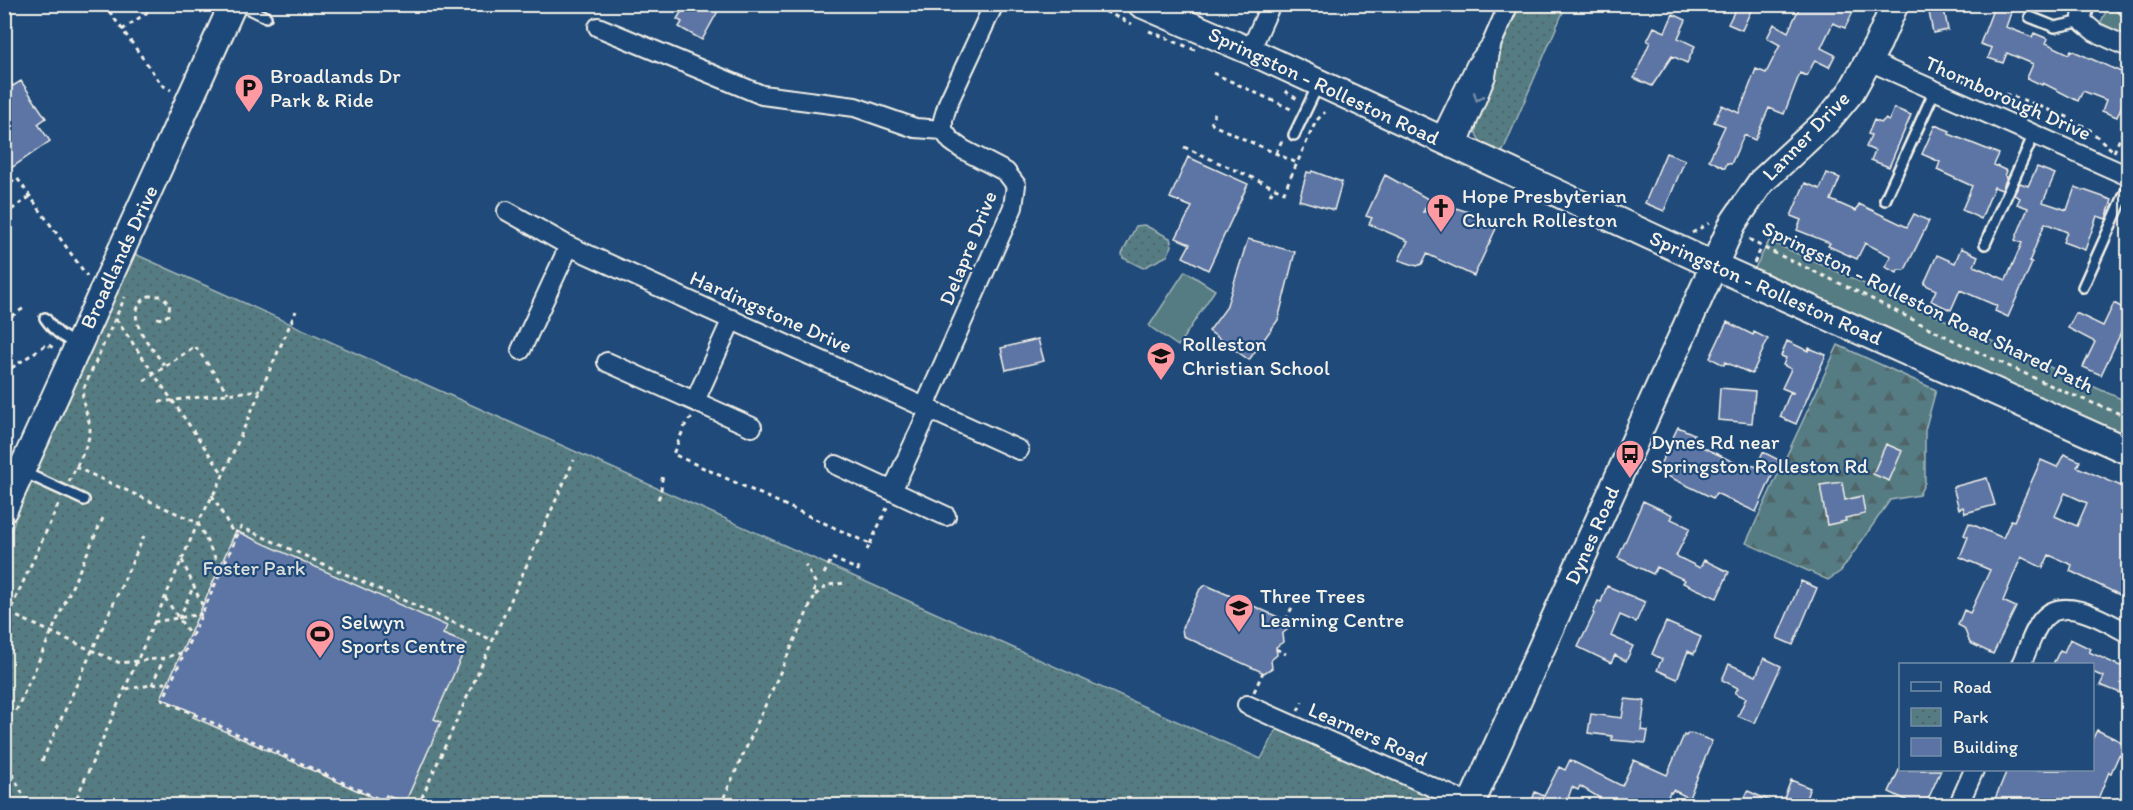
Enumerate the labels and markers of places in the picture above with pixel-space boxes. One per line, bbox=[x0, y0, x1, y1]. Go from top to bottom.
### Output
place label: Broadlands Dr Park & Ride bbox=[270, 63, 401, 112]
parking icon: Broadlands Dr Park & Ride bbox=[233, 72, 265, 114]
place label: Hope Presbyterian Church Rolleston bbox=[1462, 183, 1627, 232]
church icon: Hope Presbyterian Church Rolleston bbox=[1425, 192, 1457, 234]
place label: Rolleston Christian School bbox=[1182, 331, 1330, 380]
school or university icon: Rolleston Christian School bbox=[1145, 340, 1177, 382]
place label: Dynes Rd near Springston Rolleston Rd bbox=[1651, 429, 1869, 478]
bus stop icon: Dynes Rd near Springston Rolleston Rd bbox=[1614, 438, 1646, 480]
place label: Three Trees Learning Centre bbox=[1260, 583, 1404, 632]
school or university icon: Three Trees Learning Centre bbox=[1223, 592, 1255, 634]
place label: Selwyn Sports Centre bbox=[341, 609, 466, 658]
sports icon: Selwyn Sports Centre bbox=[304, 618, 336, 660]

